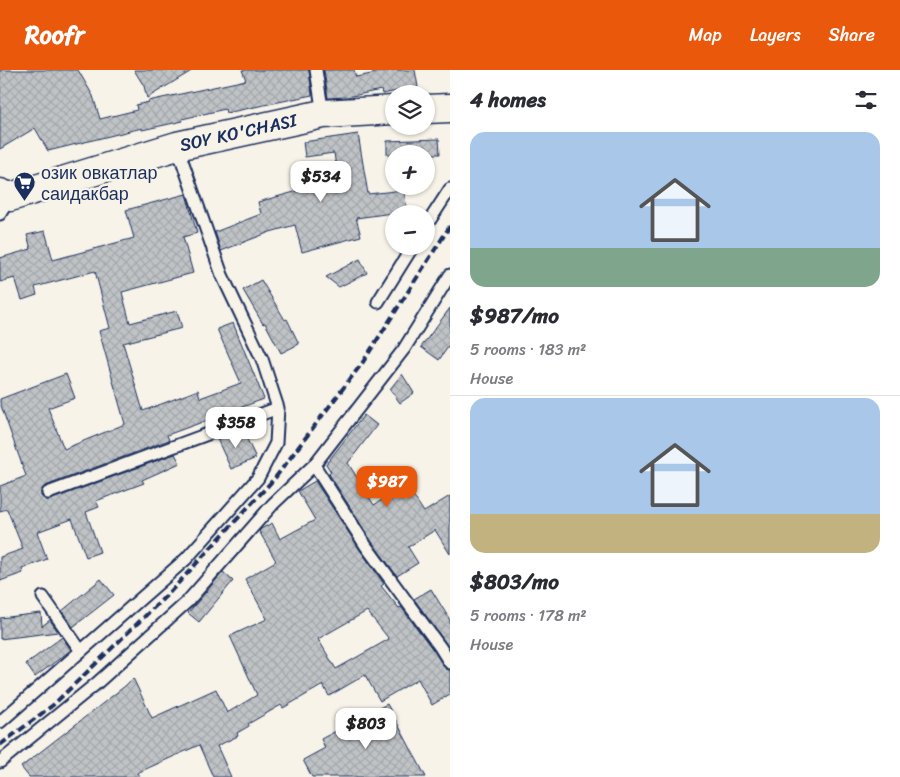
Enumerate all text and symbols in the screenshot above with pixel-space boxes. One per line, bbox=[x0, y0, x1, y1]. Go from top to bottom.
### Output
text: Roofr bbox=[25, 14, 84, 56]
text: Map bbox=[689, 19, 722, 51]
text: Layers bbox=[750, 19, 801, 51]
text: Share bbox=[829, 19, 875, 51]
text: 4 homes bbox=[470, 81, 546, 119]
map controls bbox=[385, 85, 435, 255]
button: layers bbox=[385, 85, 435, 135]
icon: filters bbox=[852, 86, 880, 114]
street label: SOY KO'CHASI bbox=[176, 104, 302, 161]
button: + bbox=[385, 145, 435, 195]
place label: озик овкатлар саидакбар bbox=[41, 157, 158, 210]
pin: $534 bbox=[291, 160, 351, 203]
text: $534 bbox=[301, 162, 341, 191]
icon: home bbox=[630, 165, 720, 255]
supermarket icon: озик овкатлар саидакбар bbox=[13, 171, 37, 202]
button: − bbox=[385, 205, 435, 255]
text: $987/mo bbox=[470, 297, 559, 335]
text: 5 rooms · 183 m² bbox=[470, 335, 586, 364]
text: House bbox=[470, 364, 513, 393]
pin: $358 bbox=[206, 406, 266, 449]
text: $358 bbox=[217, 408, 255, 437]
icon: home bbox=[630, 430, 720, 520]
pin: $987 bbox=[357, 466, 417, 508]
text: $987 bbox=[367, 467, 407, 496]
text: $803/mo bbox=[470, 563, 559, 601]
text: 5 rooms · 178 m² bbox=[470, 601, 587, 630]
text: House bbox=[470, 630, 513, 659]
pin: $803 bbox=[336, 708, 396, 750]
text: $803 bbox=[346, 709, 386, 738]

